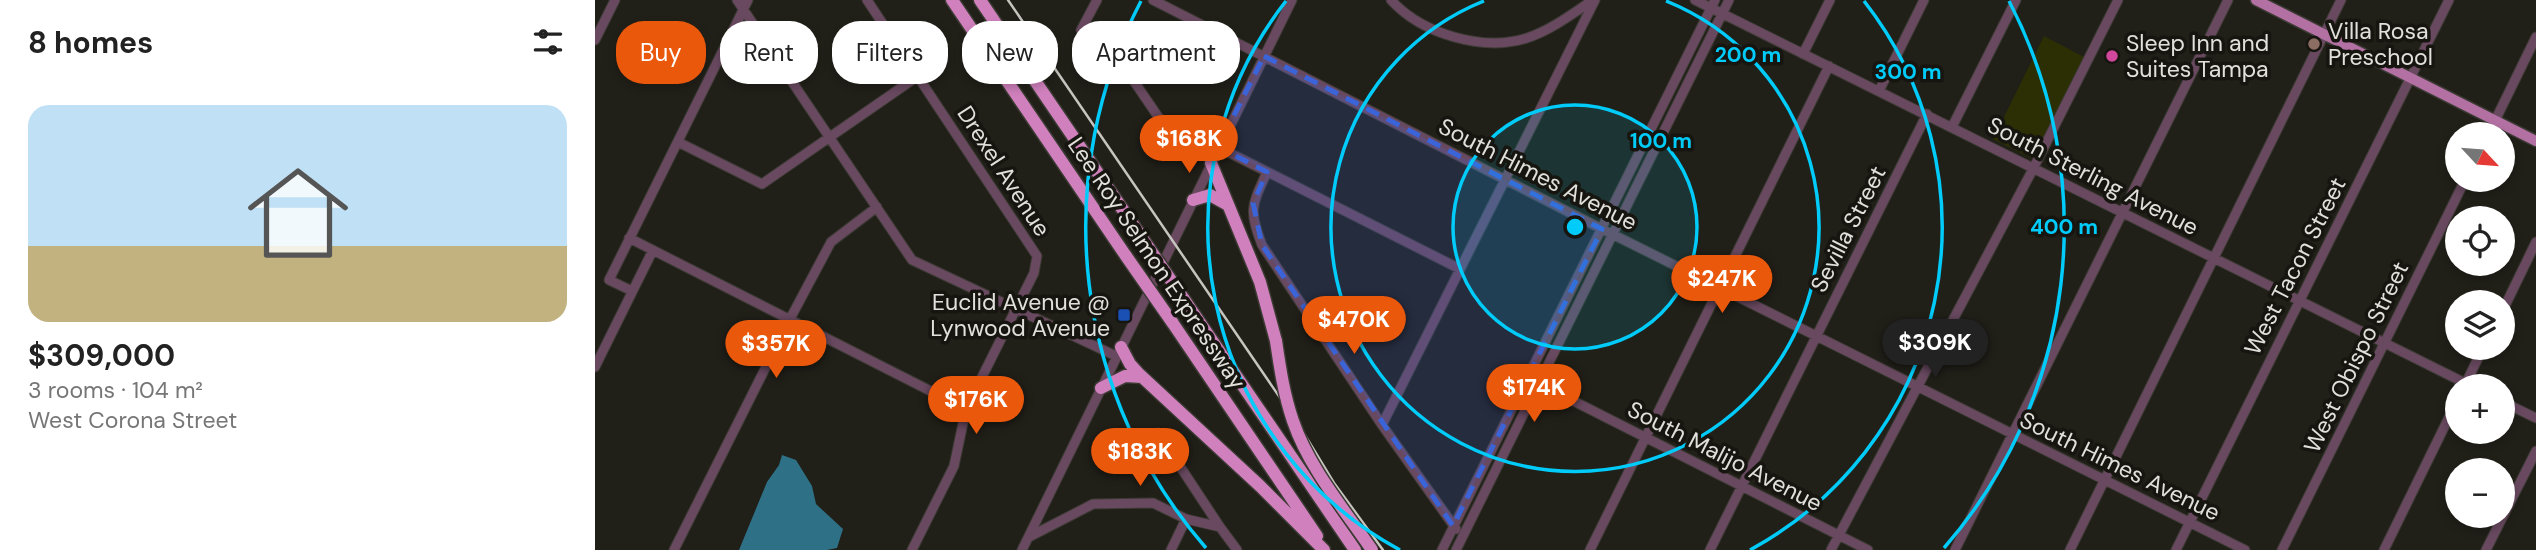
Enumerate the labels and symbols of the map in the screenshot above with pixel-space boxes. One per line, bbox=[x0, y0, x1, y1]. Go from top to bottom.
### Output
place label: Villa Rosa Preschool bbox=[2328, 16, 2433, 72]
place label: Sleep Inn and Suites Tampa bbox=[2126, 28, 2269, 84]
marker: Villa Rosa Preschool bbox=[2306, 36, 2322, 52]
text: 200 m bbox=[1715, 41, 1781, 69]
marker: Sleep Inn and Suites Tampa bbox=[2104, 48, 2120, 64]
text: 300 m bbox=[1875, 58, 1941, 86]
street label: Drexel Avenue bbox=[951, 100, 1057, 242]
street label: South Sterling Avenue bbox=[1982, 110, 2204, 242]
street label: South Himes Avenue bbox=[1434, 111, 1642, 237]
pin: $168K bbox=[1140, 116, 1238, 175]
north arrow bbox=[2445, 122, 2515, 192]
text: 100 m bbox=[1630, 127, 1692, 155]
street label: Lee Roy Selmon Expressway bbox=[1061, 131, 1253, 395]
street label: Sevilla Street bbox=[1803, 161, 1893, 297]
street label: West Tacon Street bbox=[2237, 172, 2353, 360]
text: 400 m bbox=[2030, 213, 2098, 241]
centre of rings bbox=[1563, 215, 1587, 239]
pin: $247K bbox=[1673, 256, 1771, 315]
street label: West Obispo Street bbox=[2297, 257, 2415, 457]
place label: Euclid Avenue @ Lynwood Avenue bbox=[930, 287, 1110, 343]
pin: $470K bbox=[1305, 296, 1403, 356]
marker: Euclid Avenue @ Lynwood Avenue bbox=[1116, 307, 1132, 323]
pin: $357K bbox=[727, 320, 825, 380]
pin: $309K bbox=[1886, 320, 1984, 379]
pin: $174K bbox=[1485, 364, 1583, 424]
pin: $176K bbox=[927, 376, 1025, 436]
street label: South Malijo Avenue bbox=[1623, 394, 1827, 518]
street label: South Himes Avenue bbox=[2015, 404, 2225, 528]
pin: $183K bbox=[1091, 428, 1189, 488]

